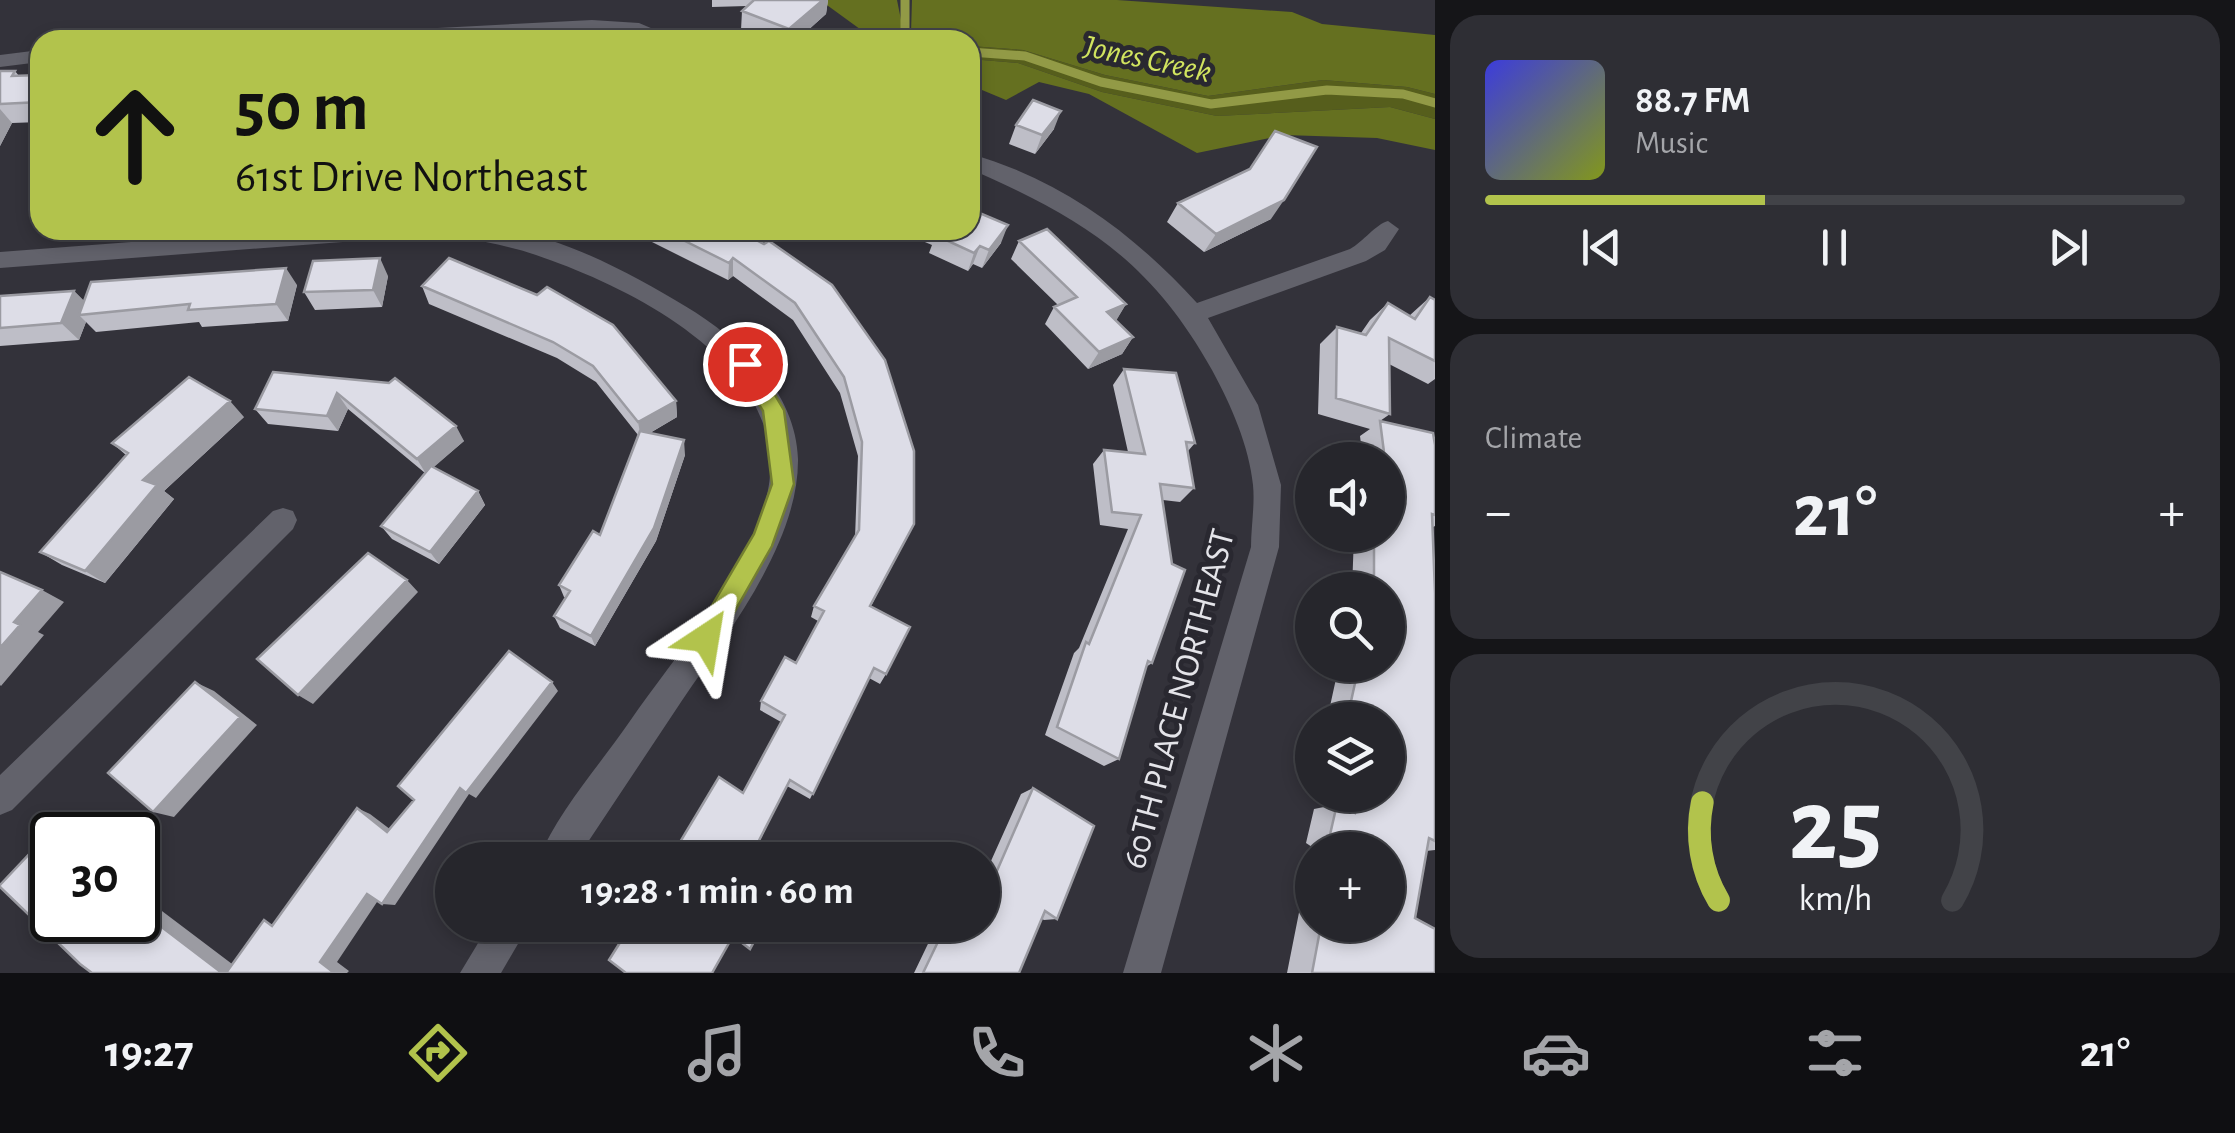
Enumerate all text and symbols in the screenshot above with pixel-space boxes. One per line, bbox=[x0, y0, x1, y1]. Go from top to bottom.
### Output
water label: Jones Creek bbox=[1081, 30, 1214, 88]
icon: ahead bbox=[70, 70, 200, 200]
text: 50 m bbox=[235, 73, 369, 143]
text: 88.7 FM bbox=[1635, 82, 1751, 120]
text: Music bbox=[1635, 127, 1708, 159]
text: 61st Drive Northeast bbox=[235, 155, 587, 200]
icon: previous bbox=[1574, 220, 1629, 275]
icon: pause bbox=[1807, 220, 1862, 275]
icon: next bbox=[2041, 220, 2096, 275]
pin bbox=[703, 322, 788, 407]
icon: arrive bbox=[718, 337, 773, 392]
text: Climate bbox=[1485, 422, 1582, 454]
map controls bbox=[1295, 442, 1405, 942]
button: sound bbox=[1295, 442, 1405, 552]
text: 21° bbox=[1793, 475, 1877, 550]
text: − bbox=[1485, 485, 1511, 540]
text: + bbox=[2159, 485, 2185, 540]
street label: 60TH PLACE NORTHEAST bbox=[1117, 525, 1241, 873]
button: search bbox=[1295, 572, 1405, 682]
position arrow bbox=[654, 586, 758, 690]
button: layers bbox=[1295, 702, 1405, 812]
text: 25 bbox=[1788, 775, 1882, 879]
speed limit sign: 30 bbox=[30, 812, 160, 942]
button: + bbox=[1295, 832, 1405, 942]
text: 19:28 · 1 min · 60 m bbox=[581, 873, 854, 911]
text: km/h bbox=[1798, 881, 1872, 917]
icon: directions bbox=[403, 1018, 473, 1088]
icon: music bbox=[682, 1018, 752, 1088]
icon: phone bbox=[962, 1018, 1032, 1088]
icon: climate bbox=[1241, 1018, 1311, 1088]
icon: car bbox=[1521, 1018, 1591, 1088]
icon: filters bbox=[1800, 1018, 1870, 1088]
text: 19:27 bbox=[105, 1030, 194, 1075]
text: 21° bbox=[2080, 1030, 2130, 1075]

